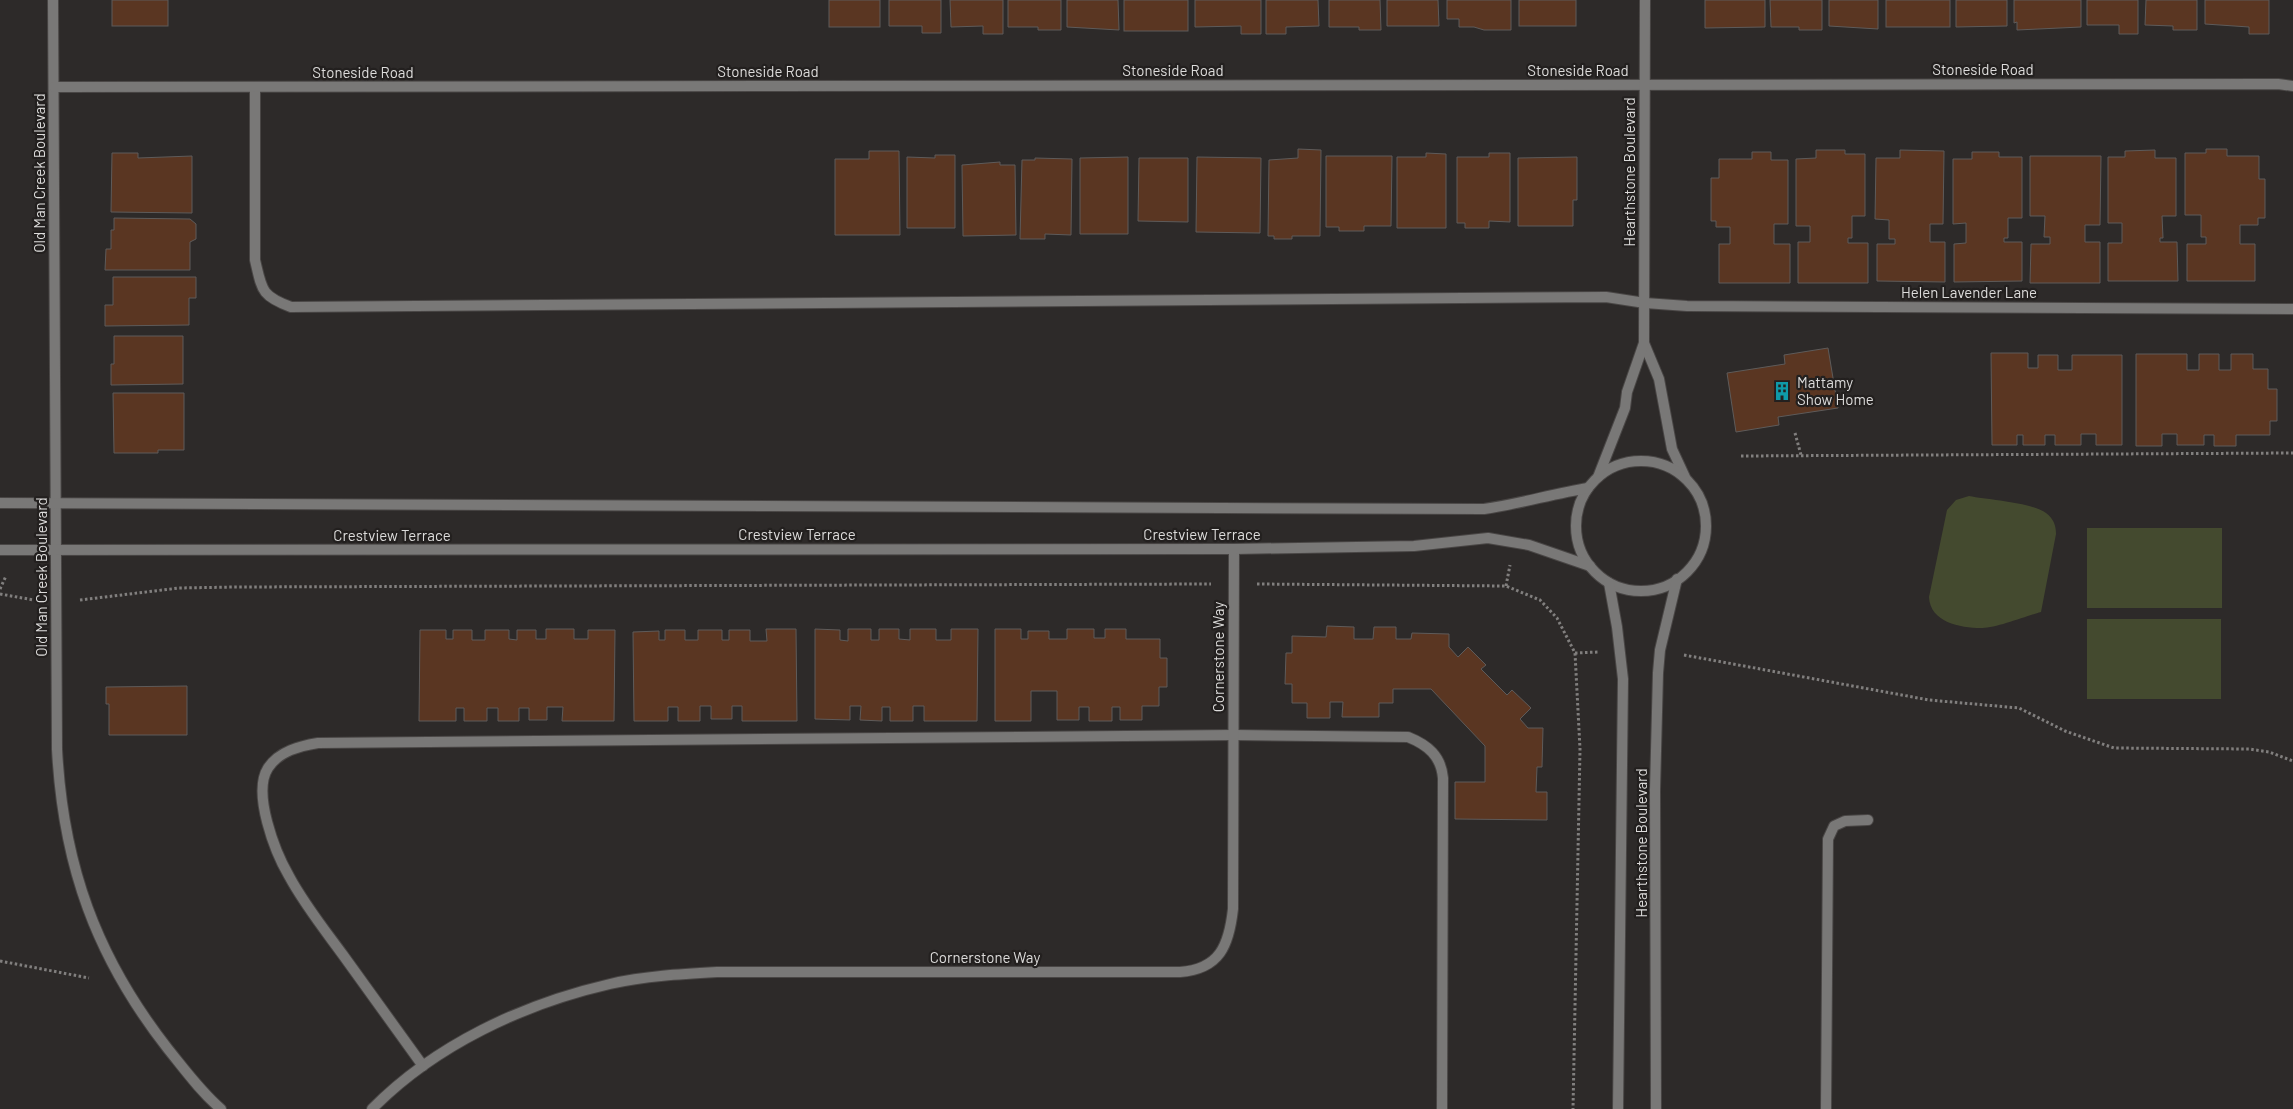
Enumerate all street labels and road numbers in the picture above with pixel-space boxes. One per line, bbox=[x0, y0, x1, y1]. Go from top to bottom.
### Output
street label: Stoneside Road bbox=[1932, 60, 2034, 78]
street label: Stoneside Road bbox=[1122, 61, 1224, 79]
street label: Stoneside Road bbox=[1527, 61, 1629, 79]
street label: Stoneside Road bbox=[717, 62, 819, 80]
street label: Stoneside Road bbox=[312, 63, 414, 81]
street label: Old Man Creek Boulevard bbox=[30, 93, 48, 253]
street label: Hearthstone Boulevard bbox=[1620, 97, 1638, 247]
street label: Helen Lavender Lane bbox=[1901, 283, 2037, 301]
street label: Old Man Creek Boulevard bbox=[32, 497, 50, 657]
street label: Crestview Terrace bbox=[738, 525, 856, 543]
street label: Crestview Terrace bbox=[1143, 525, 1261, 543]
street label: Crestview Terrace bbox=[333, 526, 451, 544]
street label: Cornerstone Way bbox=[1209, 602, 1227, 712]
street label: Hearthstone Boulevard bbox=[1632, 768, 1650, 918]
street label: Cornerstone Way bbox=[930, 948, 1040, 966]

